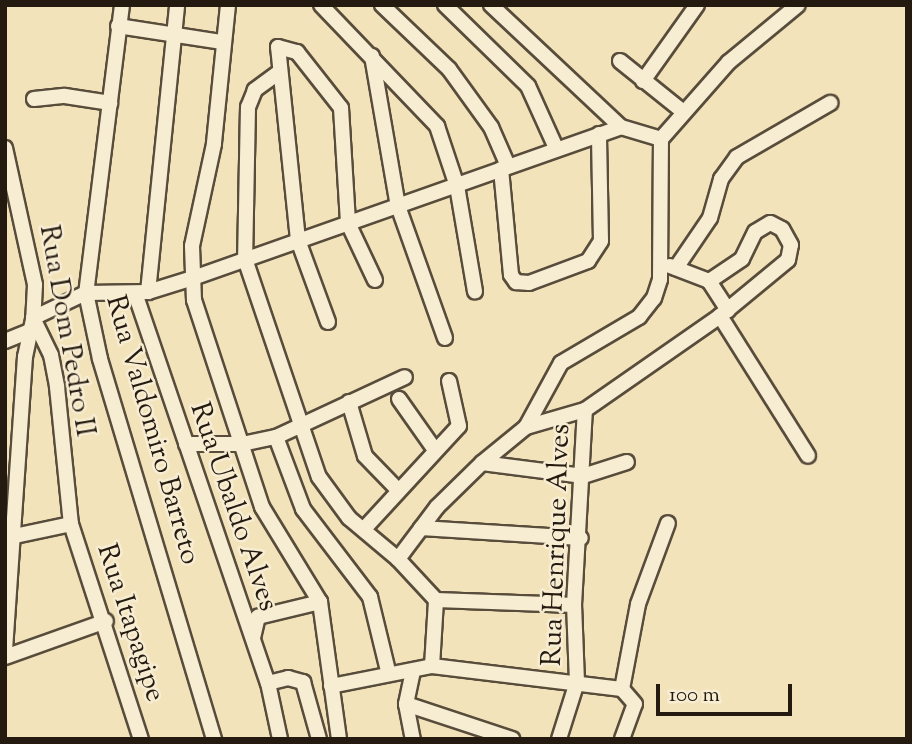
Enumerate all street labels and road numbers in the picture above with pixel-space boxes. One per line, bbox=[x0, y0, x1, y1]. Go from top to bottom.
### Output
street label: Rua Dom Pedro II bbox=[31, 223, 101, 439]
street label: Rua Valdomiro Barreto bbox=[98, 292, 206, 568]
street label: Rua Ubaldo Alves bbox=[182, 398, 284, 616]
street label: Rua Henrique Alves bbox=[536, 423, 578, 667]
street label: Rua Itapagipe bbox=[89, 540, 171, 706]

